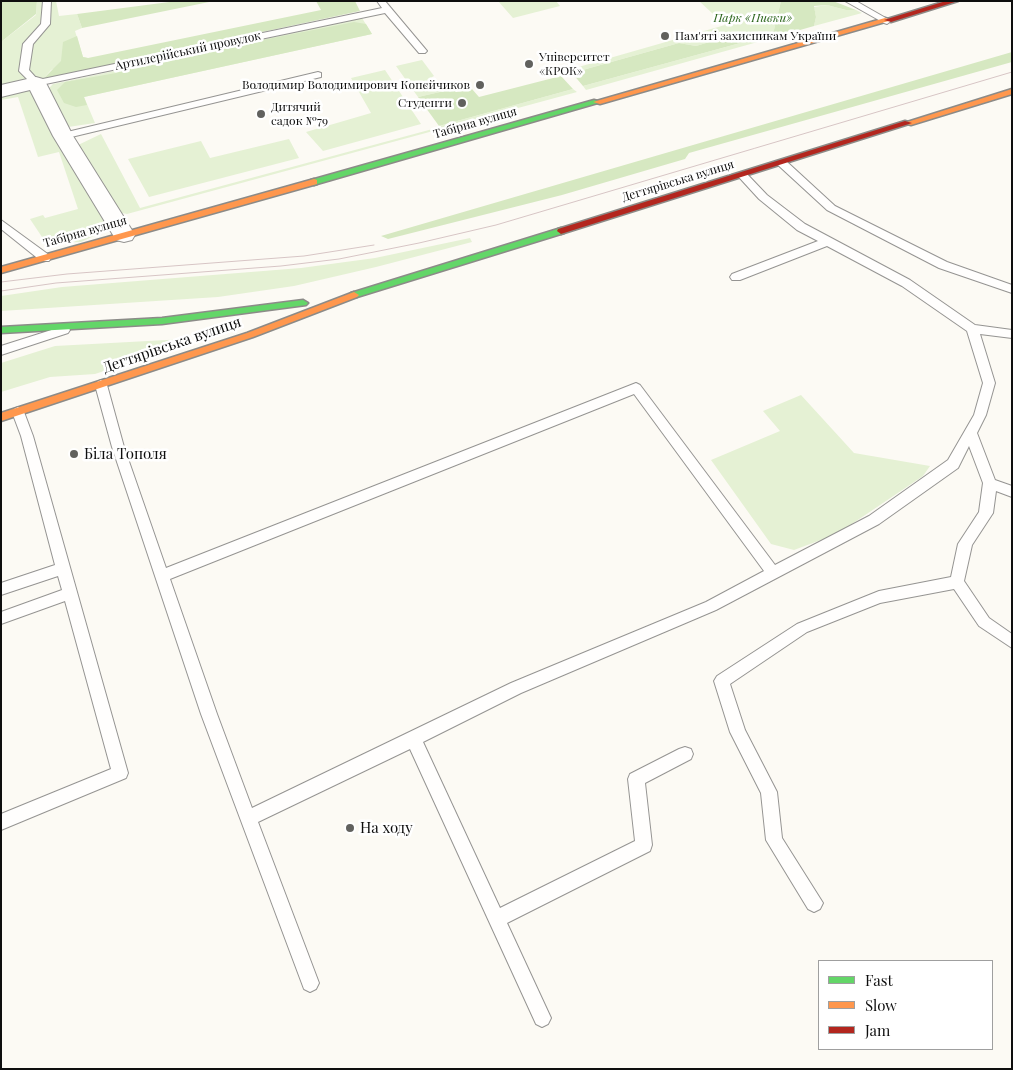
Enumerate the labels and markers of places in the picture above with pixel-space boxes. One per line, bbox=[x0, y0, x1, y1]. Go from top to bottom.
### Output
place label: Пам'яті захисникам України bbox=[675, 29, 836, 43]
marker: Пам'яті захисникам України bbox=[659, 30, 671, 42]
place label: Університет «КРОК» bbox=[539, 50, 610, 78]
marker: Університет «КРОК» bbox=[523, 58, 535, 70]
place label: Володимир Володимирович Копєйчиков bbox=[242, 78, 470, 92]
marker: Володимир Володимирович Копєйчиков bbox=[474, 79, 486, 91]
place label: Студенти bbox=[398, 96, 452, 110]
marker: Студенти bbox=[456, 97, 468, 109]
place label: Дитячий садок №79 bbox=[271, 100, 328, 128]
marker: Дитячий садок №79 bbox=[255, 108, 267, 120]
place label: Біла Тополя bbox=[84, 445, 167, 463]
marker: Біла Тополя bbox=[68, 448, 80, 460]
place label: На ходу bbox=[360, 819, 413, 837]
marker: На ходу bbox=[344, 822, 356, 834]

